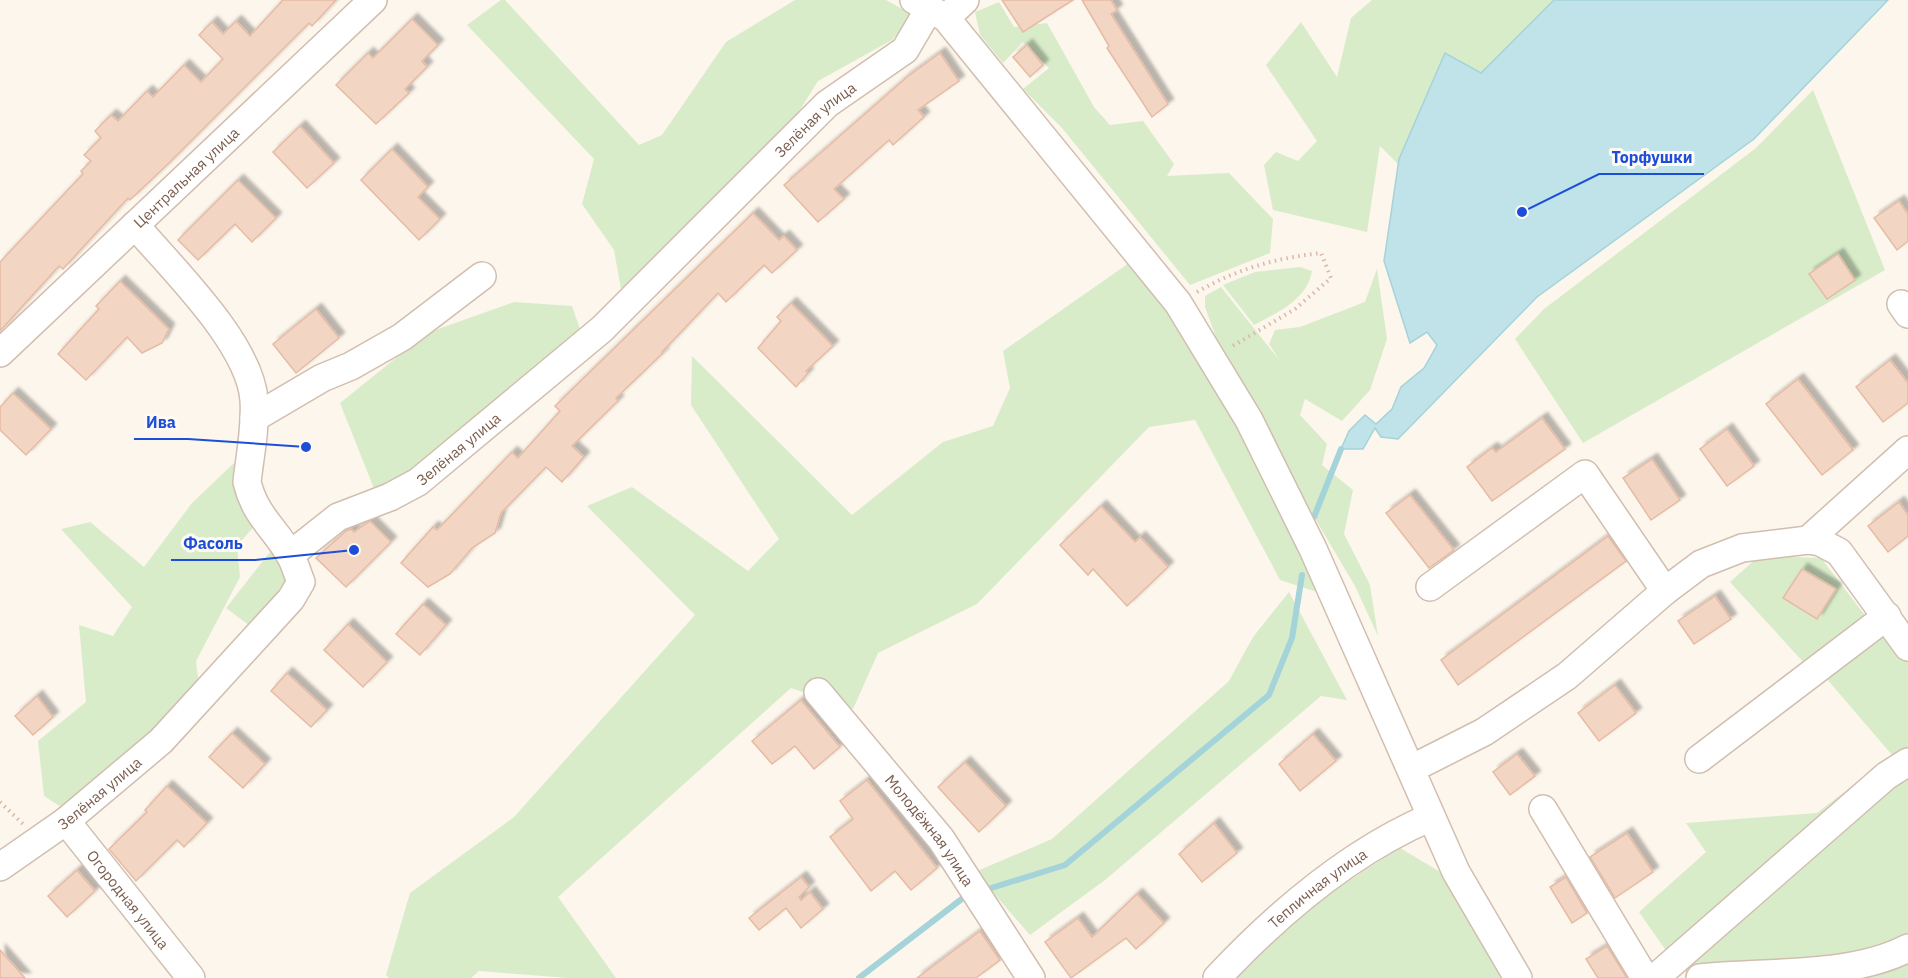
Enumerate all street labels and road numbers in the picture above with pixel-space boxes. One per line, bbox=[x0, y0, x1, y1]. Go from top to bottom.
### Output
street label: Зелёная улица bbox=[770, 78, 859, 161]
street label: Центральная улица bbox=[129, 123, 243, 231]
street label: Зелёная улица bbox=[412, 408, 504, 489]
street label: Зелёная улица bbox=[54, 752, 145, 834]
street label: Молодёжная улица bbox=[881, 770, 978, 890]
street label: Тепличная улица bbox=[1264, 844, 1370, 932]
street label: Огородная улица bbox=[83, 846, 174, 953]

